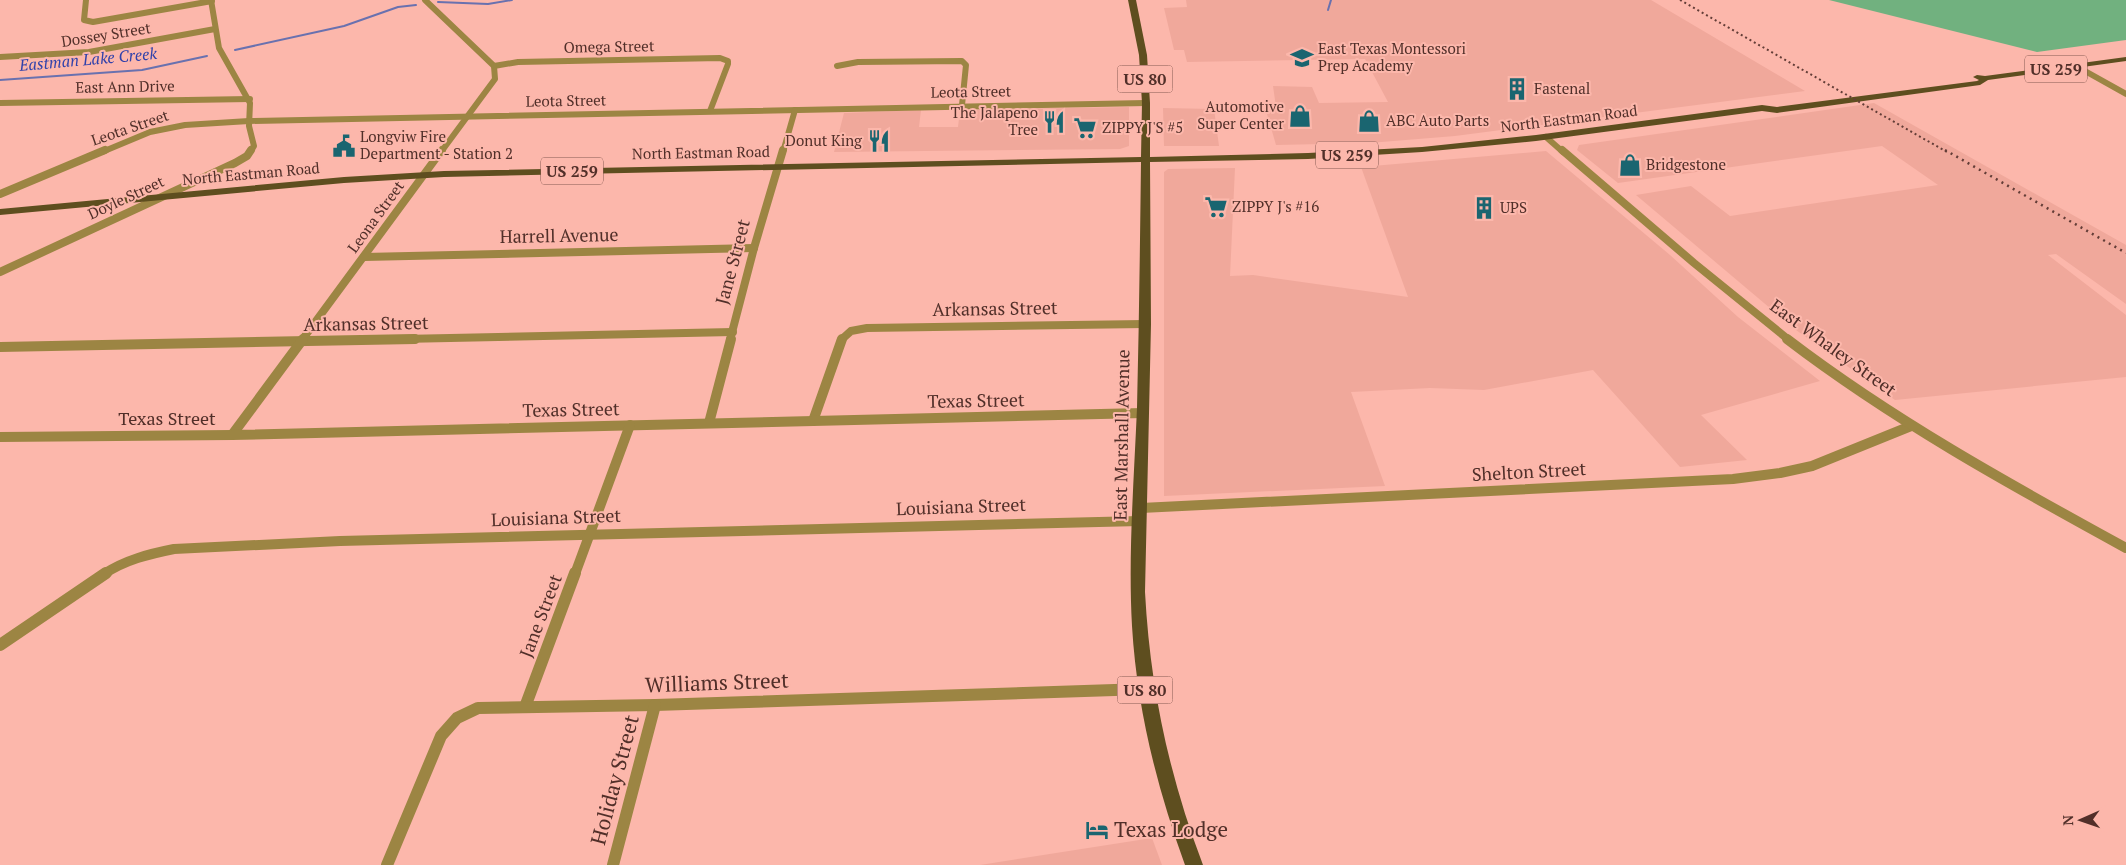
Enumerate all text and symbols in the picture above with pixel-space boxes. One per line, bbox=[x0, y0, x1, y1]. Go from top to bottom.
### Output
street label: Dossey Street bbox=[60, 17, 152, 51]
street label: Omega Street bbox=[563, 35, 655, 57]
place label: East Texas Montessori Prep Academy bbox=[1318, 38, 1466, 75]
water label: Eastman Lake Creek bbox=[17, 42, 158, 76]
school or university icon: East Texas Montessori Prep Academy bbox=[1289, 45, 1315, 71]
road number: US 259 bbox=[2025, 56, 2087, 82]
road number: US 80 bbox=[1118, 66, 1172, 92]
street label: East Ann Drive bbox=[75, 75, 175, 97]
building icon: Fastenal bbox=[1504, 76, 1530, 102]
place label: Fastenal bbox=[1534, 78, 1590, 98]
street label: Leota Street bbox=[930, 80, 1012, 102]
street label: Leota Street bbox=[525, 89, 607, 111]
place label: Automotive Super Center bbox=[1197, 96, 1284, 133]
street label: North Eastman Road bbox=[1499, 100, 1639, 136]
place label: The Jalapeno Tree bbox=[951, 102, 1038, 139]
shop icon: Automotive Super Center bbox=[1287, 103, 1313, 129]
street label: Leota Street bbox=[88, 104, 171, 150]
shop icon: ABC Auto Parts bbox=[1356, 108, 1382, 134]
restaurant icon: The Jalapeno Tree bbox=[1041, 109, 1067, 135]
place label: ABC Auto Parts bbox=[1386, 110, 1489, 130]
supermarket icon: ZIPPY J'S #5 bbox=[1072, 115, 1098, 141]
place label: ZIPPY J'S #5 bbox=[1102, 117, 1183, 137]
place label: Longviw Fire Department - Station 2 bbox=[360, 126, 513, 163]
restaurant icon: Donut King bbox=[866, 128, 892, 154]
place label: Donut King bbox=[785, 130, 863, 150]
public building icon: Longviw Fire Department - Station 2 bbox=[331, 133, 357, 159]
street label: North Eastman Road bbox=[632, 141, 770, 163]
road number: US 259 bbox=[1316, 142, 1378, 168]
shop icon: Bridgestone bbox=[1617, 152, 1643, 178]
place label: Bridgestone bbox=[1646, 154, 1726, 174]
street label: North Eastman Road bbox=[181, 157, 321, 189]
road number: US 259 bbox=[541, 158, 603, 185]
street label: Doyle Street bbox=[84, 171, 167, 223]
street label: Leona Street bbox=[342, 176, 408, 256]
supermarket icon: ZIPPY J's #16 bbox=[1203, 194, 1229, 220]
building icon: UPS bbox=[1471, 195, 1497, 221]
place label: ZIPPY J's #16 bbox=[1232, 196, 1319, 216]
place label: UPS bbox=[1500, 197, 1527, 217]
street label: Jane Street bbox=[709, 216, 755, 307]
street label: Harrell Avenue bbox=[499, 222, 619, 248]
street label: East Whaley Street bbox=[1766, 293, 1902, 401]
street label: Arkansas Street bbox=[932, 295, 1058, 321]
street label: Arkansas Street bbox=[303, 310, 429, 336]
street label: East Marshall Avenue bbox=[1108, 349, 1134, 521]
street label: Texas Street bbox=[927, 387, 1025, 413]
street label: Texas Street bbox=[522, 396, 620, 422]
street label: Texas Street bbox=[118, 406, 216, 430]
street label: Shelton Street bbox=[1471, 456, 1587, 486]
street label: Louisiana Street bbox=[896, 492, 1027, 520]
street label: Louisiana Street bbox=[491, 503, 622, 531]
street label: Jane Street bbox=[513, 570, 567, 661]
street label: Williams Street bbox=[645, 665, 790, 699]
road number: US 80 bbox=[1118, 676, 1172, 704]
street label: Holiday Street bbox=[583, 711, 645, 848]
north arrow bbox=[2056, 795, 2106, 845]
text: N bbox=[2058, 814, 2077, 826]
place label: Texas Lodge bbox=[1114, 815, 1228, 843]
hotel icon: Texas Lodge bbox=[1084, 817, 1110, 843]

